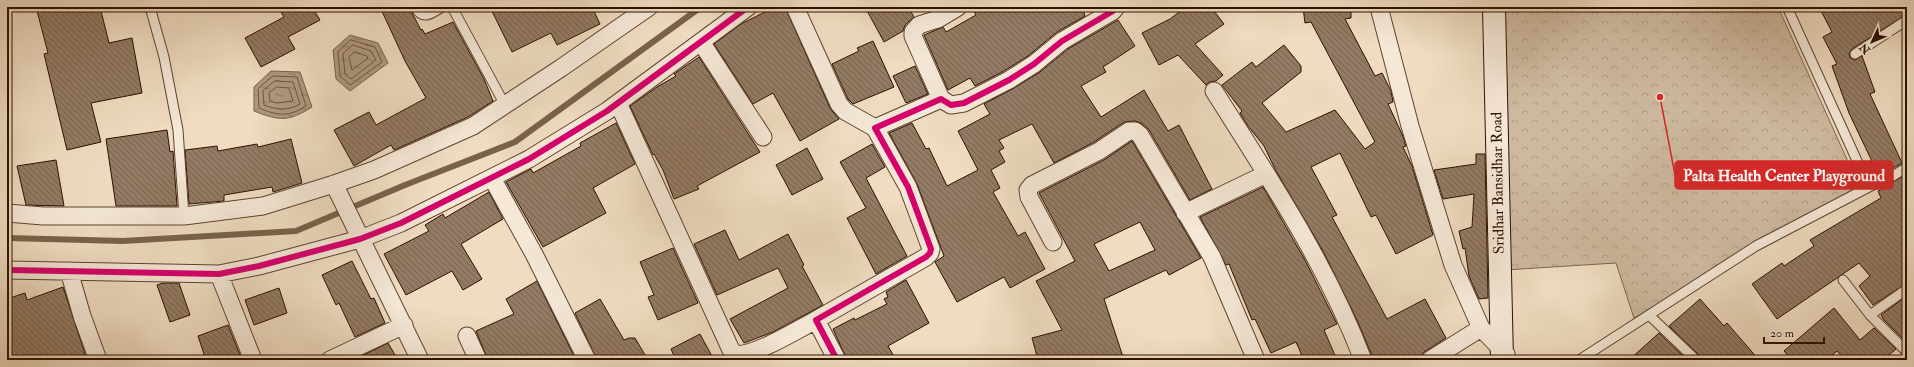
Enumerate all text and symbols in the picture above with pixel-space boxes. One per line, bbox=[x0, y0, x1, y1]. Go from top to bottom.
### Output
north arrow bbox=[1852, 22, 1892, 62]
text: N bbox=[1856, 40, 1874, 57]
street label: Sridhar Bansidhar Road bbox=[1487, 111, 1509, 254]
callout: Palta Health Center Playground bbox=[1675, 161, 1893, 189]
text: Palta Health Center Playground bbox=[1683, 166, 1885, 187]
scale bar bbox=[1764, 319, 1824, 345]
text: 20 m bbox=[1770, 326, 1795, 341]

